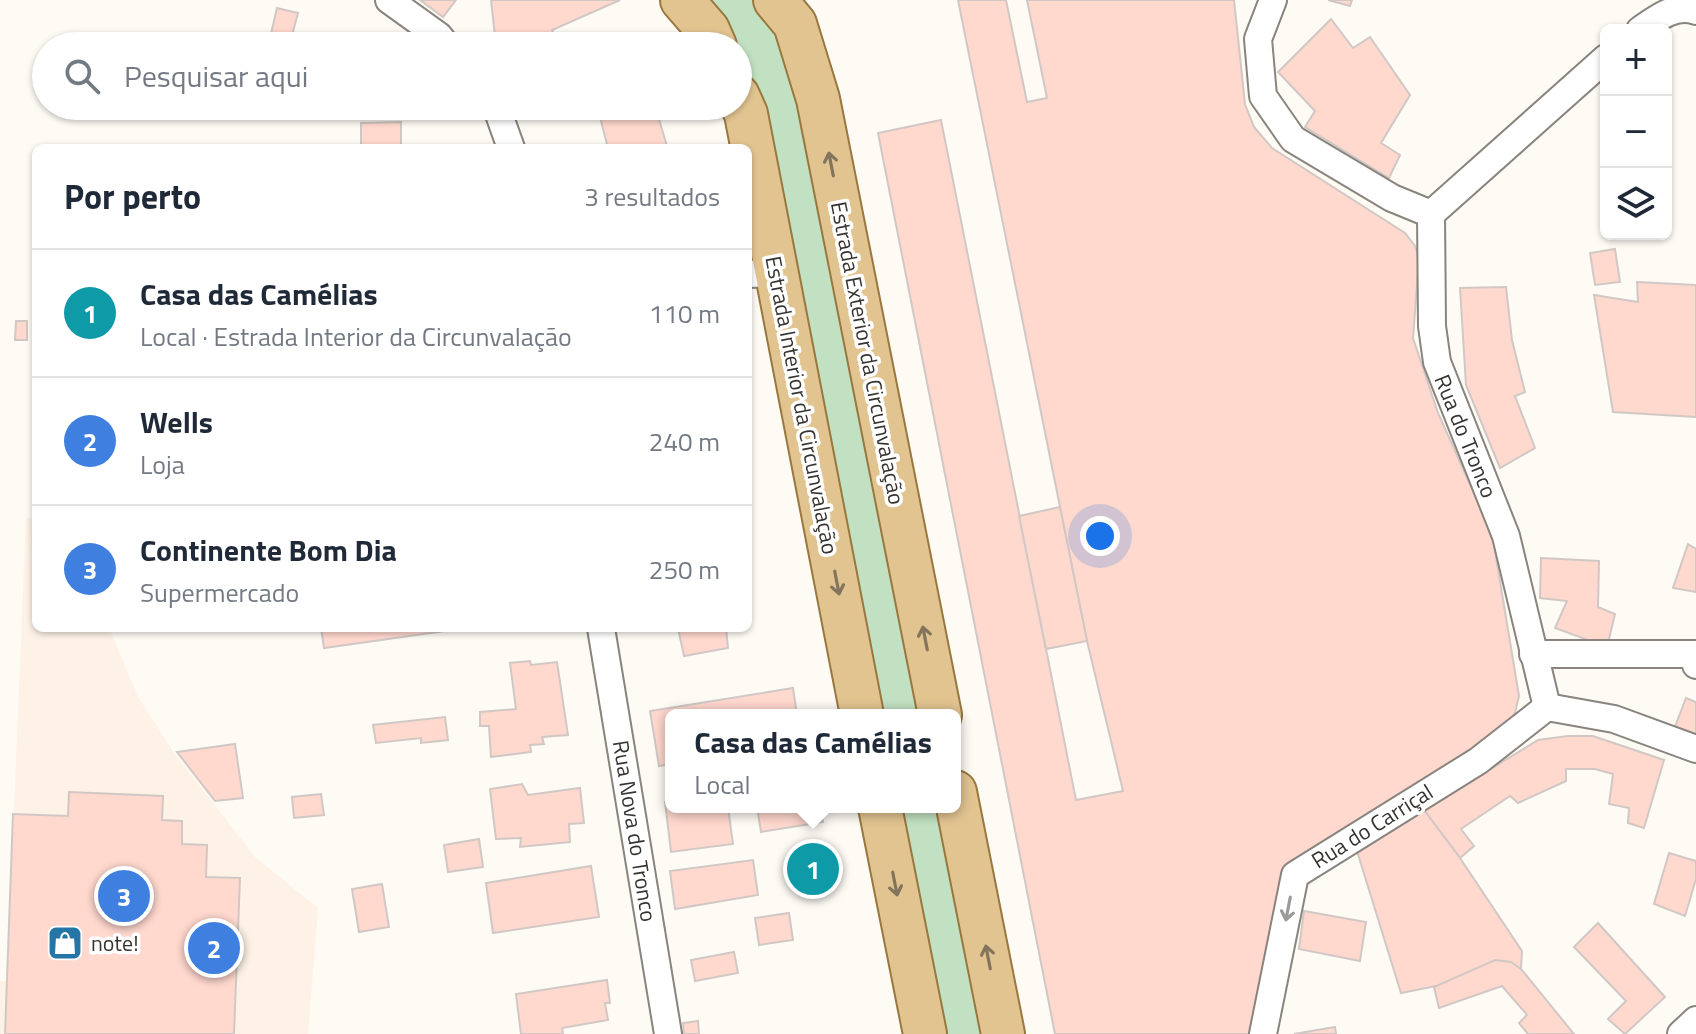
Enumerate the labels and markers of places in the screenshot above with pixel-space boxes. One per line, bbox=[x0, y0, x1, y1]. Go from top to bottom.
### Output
pin: 1 bbox=[787, 839, 839, 899]
pin: 3 bbox=[98, 866, 150, 926]
pin: 2 bbox=[188, 918, 240, 978]
shop icon: note! bbox=[46, 924, 84, 962]
place label: note! bbox=[91, 926, 139, 960]

